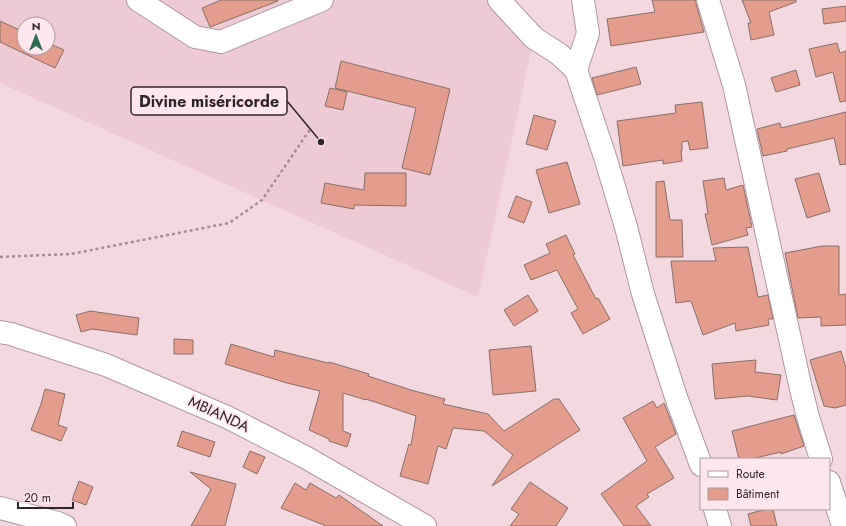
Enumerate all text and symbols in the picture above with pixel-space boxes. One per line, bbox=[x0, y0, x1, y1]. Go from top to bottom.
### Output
north arrow bbox=[16, 16, 56, 56]
text: N bbox=[32, 18, 40, 34]
callout: Divine miséricorde bbox=[131, 87, 287, 115]
text: Divine miséricorde bbox=[139, 90, 279, 113]
street label: MBIANDA bbox=[185, 390, 253, 438]
legend bbox=[700, 458, 830, 510]
text: Route bbox=[736, 465, 765, 483]
scale bar bbox=[18, 484, 73, 510]
text: Bâtiment bbox=[736, 485, 779, 503]
text: 20 m bbox=[24, 489, 51, 507]

